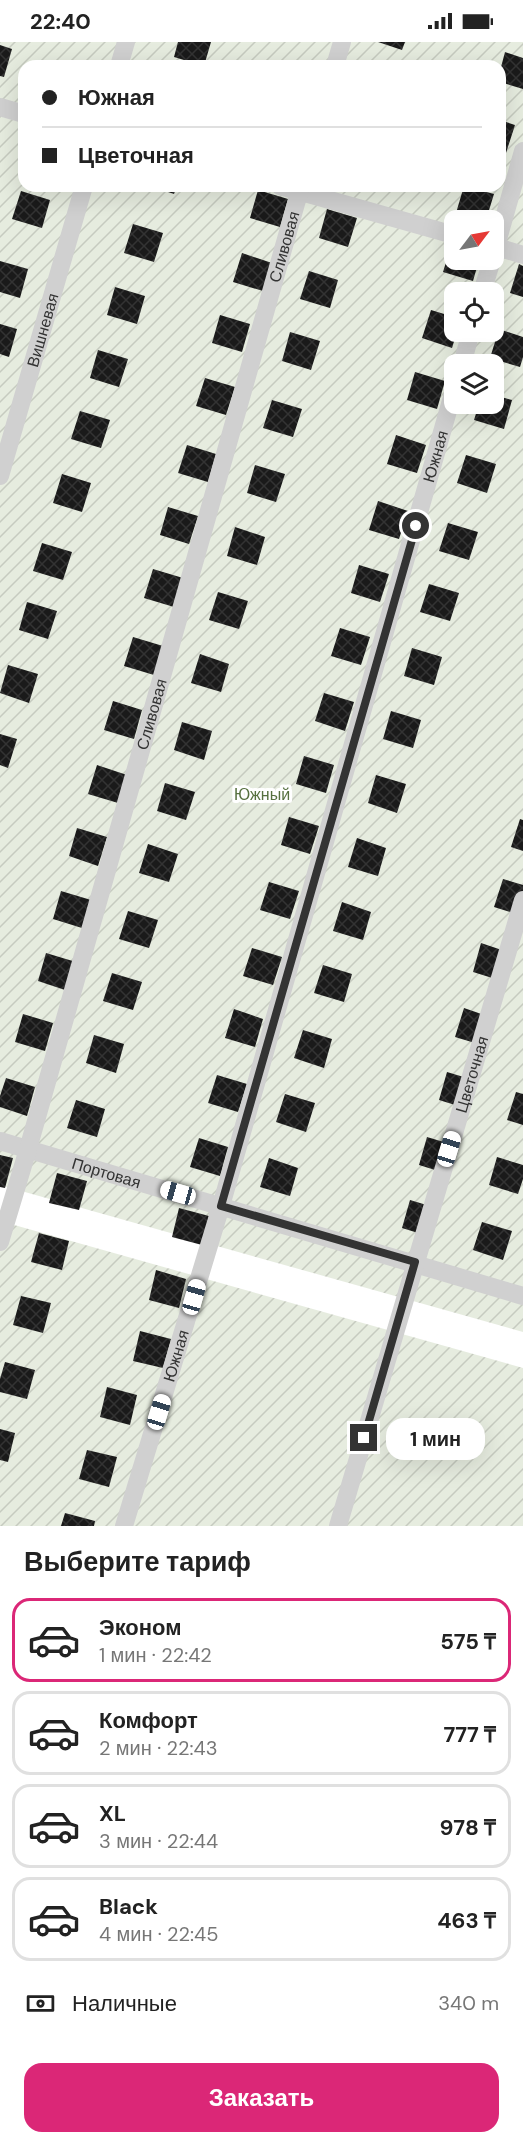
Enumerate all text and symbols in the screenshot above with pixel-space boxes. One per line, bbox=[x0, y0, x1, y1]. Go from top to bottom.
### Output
text: 22:40 bbox=[30, 7, 91, 36]
text: Южная bbox=[78, 83, 155, 112]
text: Цветочная bbox=[78, 141, 194, 170]
street label: Сливовая bbox=[264, 209, 304, 285]
north arrow bbox=[444, 210, 504, 270]
map controls bbox=[444, 210, 504, 414]
button: locate bbox=[444, 282, 504, 342]
street label: Вишневая bbox=[22, 291, 63, 369]
button: layers bbox=[444, 354, 504, 414]
street label: Южная bbox=[418, 428, 452, 485]
route start bbox=[402, 512, 429, 539]
street label: Сливовая bbox=[131, 676, 171, 752]
park label: Южный bbox=[234, 784, 290, 805]
street label: Цветочная bbox=[450, 1033, 493, 1115]
car bbox=[435, 1129, 463, 1169]
street label: Портовая bbox=[69, 1152, 143, 1193]
car bbox=[158, 1179, 198, 1207]
car bbox=[180, 1277, 208, 1317]
street label: Южная bbox=[158, 1327, 193, 1384]
car bbox=[145, 1392, 173, 1432]
callout: 1 мин bbox=[385, 1417, 484, 1459]
route end bbox=[350, 1424, 377, 1451]
text: 1 мин bbox=[410, 1426, 461, 1452]
text: Выберите тариф bbox=[24, 1544, 251, 1579]
icon: car bbox=[27, 1613, 81, 1667]
text: Эконом bbox=[99, 1613, 182, 1642]
text: 575 ₸ bbox=[440, 1627, 496, 1656]
text: 1 мин · 22:42 bbox=[99, 1642, 212, 1668]
icon: car bbox=[27, 1706, 81, 1760]
text: Комфорт bbox=[99, 1706, 198, 1735]
text: 777 ₸ bbox=[443, 1720, 496, 1749]
text: 2 мин · 22:43 bbox=[99, 1735, 217, 1761]
icon: car bbox=[27, 1799, 81, 1853]
text: XL bbox=[99, 1799, 126, 1828]
text: 978 ₸ bbox=[439, 1813, 496, 1842]
text: 3 мин · 22:44 bbox=[99, 1828, 218, 1854]
icon: car bbox=[27, 1892, 81, 1946]
text: Black bbox=[99, 1892, 158, 1921]
text: 463 ₸ bbox=[437, 1906, 496, 1935]
text: 4 мин · 22:45 bbox=[99, 1921, 218, 1947]
icon: cash bbox=[24, 1987, 57, 2020]
text: Наличные bbox=[72, 1989, 177, 2018]
text: 340 m bbox=[438, 1990, 499, 2016]
button: Заказать bbox=[24, 2063, 499, 2132]

